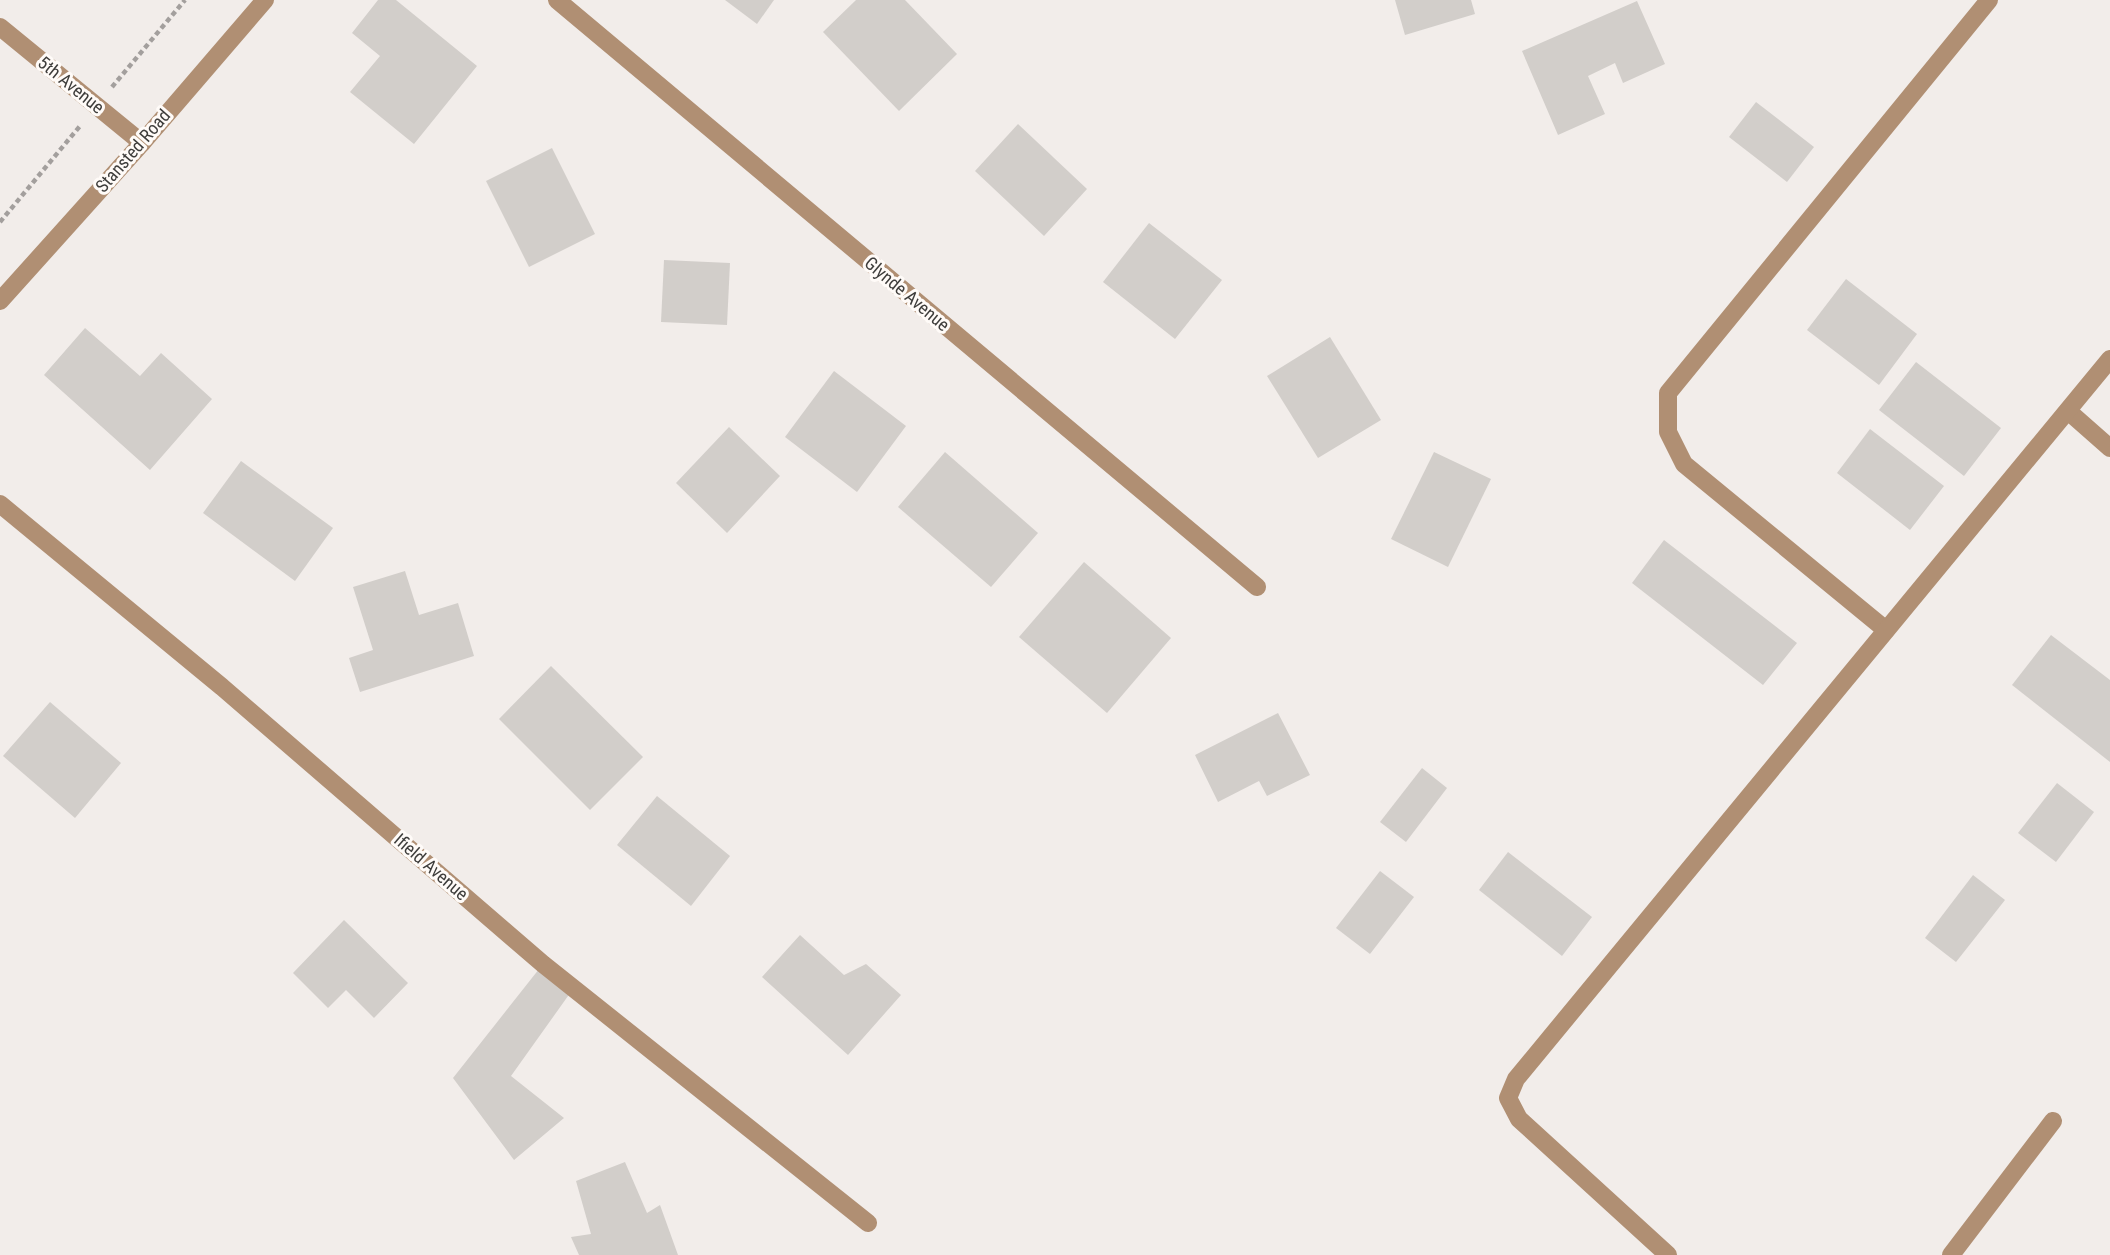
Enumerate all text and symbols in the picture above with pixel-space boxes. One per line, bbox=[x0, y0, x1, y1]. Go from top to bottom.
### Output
street label: 5th Avenue bbox=[34, 52, 109, 118]
street label: Stansted Road bbox=[91, 105, 174, 196]
street label: Glynde Avenue bbox=[861, 252, 954, 335]
street label: Ifield Avenue bbox=[390, 829, 472, 904]

